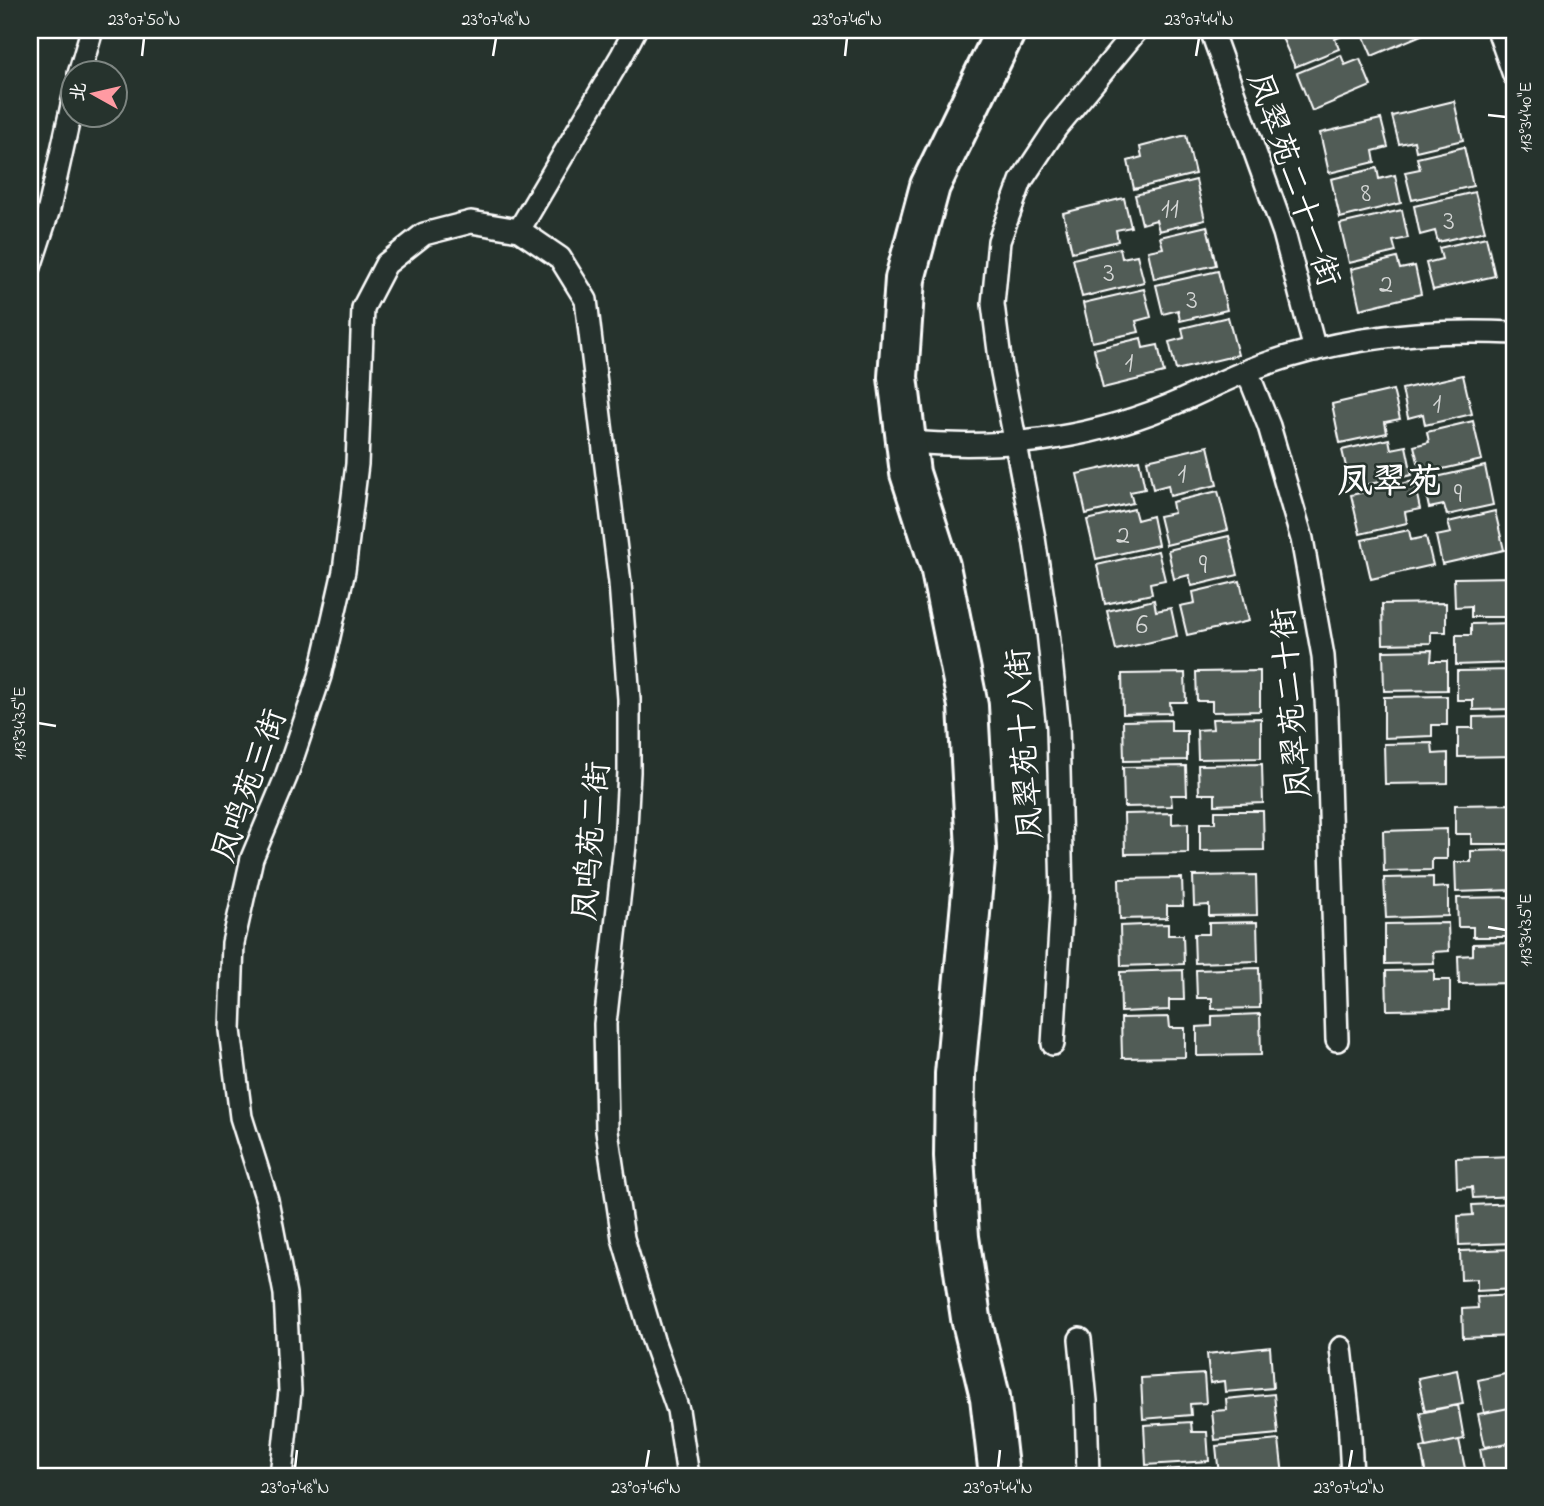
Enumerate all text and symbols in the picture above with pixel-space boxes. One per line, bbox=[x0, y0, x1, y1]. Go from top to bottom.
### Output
text: 23°07'50"N bbox=[108, 8, 180, 34]
text: 23°07'48"N bbox=[462, 8, 530, 34]
text: 23°07'46"N bbox=[812, 8, 882, 34]
text: 23°07'44"N bbox=[1164, 8, 1234, 34]
north arrow bbox=[60, 60, 130, 130]
street label: 凤翠苑二十一街 bbox=[1233, 67, 1350, 294]
text: 北 bbox=[65, 81, 94, 103]
text: 113°34'40"E bbox=[1514, 82, 1540, 152]
house number: 8 bbox=[1361, 174, 1371, 215]
house number: 11 bbox=[1161, 190, 1179, 231]
house number: 3 bbox=[1443, 202, 1455, 243]
house number: 3 bbox=[1103, 254, 1115, 295]
house number: 2 bbox=[1379, 265, 1393, 306]
house number: 3 bbox=[1186, 281, 1198, 322]
house number: 1 bbox=[1125, 344, 1134, 385]
house number: 1 bbox=[1433, 385, 1442, 426]
house number: 1 bbox=[1178, 455, 1187, 496]
district label: 凤翠苑 bbox=[1337, 458, 1443, 509]
house number: 9 bbox=[1454, 475, 1463, 516]
house number: 2 bbox=[1116, 516, 1130, 557]
house number: 9 bbox=[1199, 546, 1208, 587]
street label: 凤翠苑二十街 bbox=[1262, 605, 1325, 800]
house number: 6 bbox=[1136, 606, 1148, 647]
street label: 凤翠苑十八街 bbox=[996, 646, 1057, 841]
text: 113°34'35"E bbox=[8, 686, 34, 760]
street label: 凤鸣苑三街 bbox=[202, 703, 301, 869]
street label: 凤鸣苑二街 bbox=[563, 760, 624, 923]
text: 113°34'35"E bbox=[1514, 893, 1540, 967]
text: 23°07'48"N bbox=[261, 1476, 329, 1502]
text: 23°07'46"N bbox=[611, 1476, 681, 1502]
text: 23°07'44"N bbox=[963, 1476, 1033, 1502]
text: 23°07'42"N bbox=[1313, 1476, 1385, 1502]

